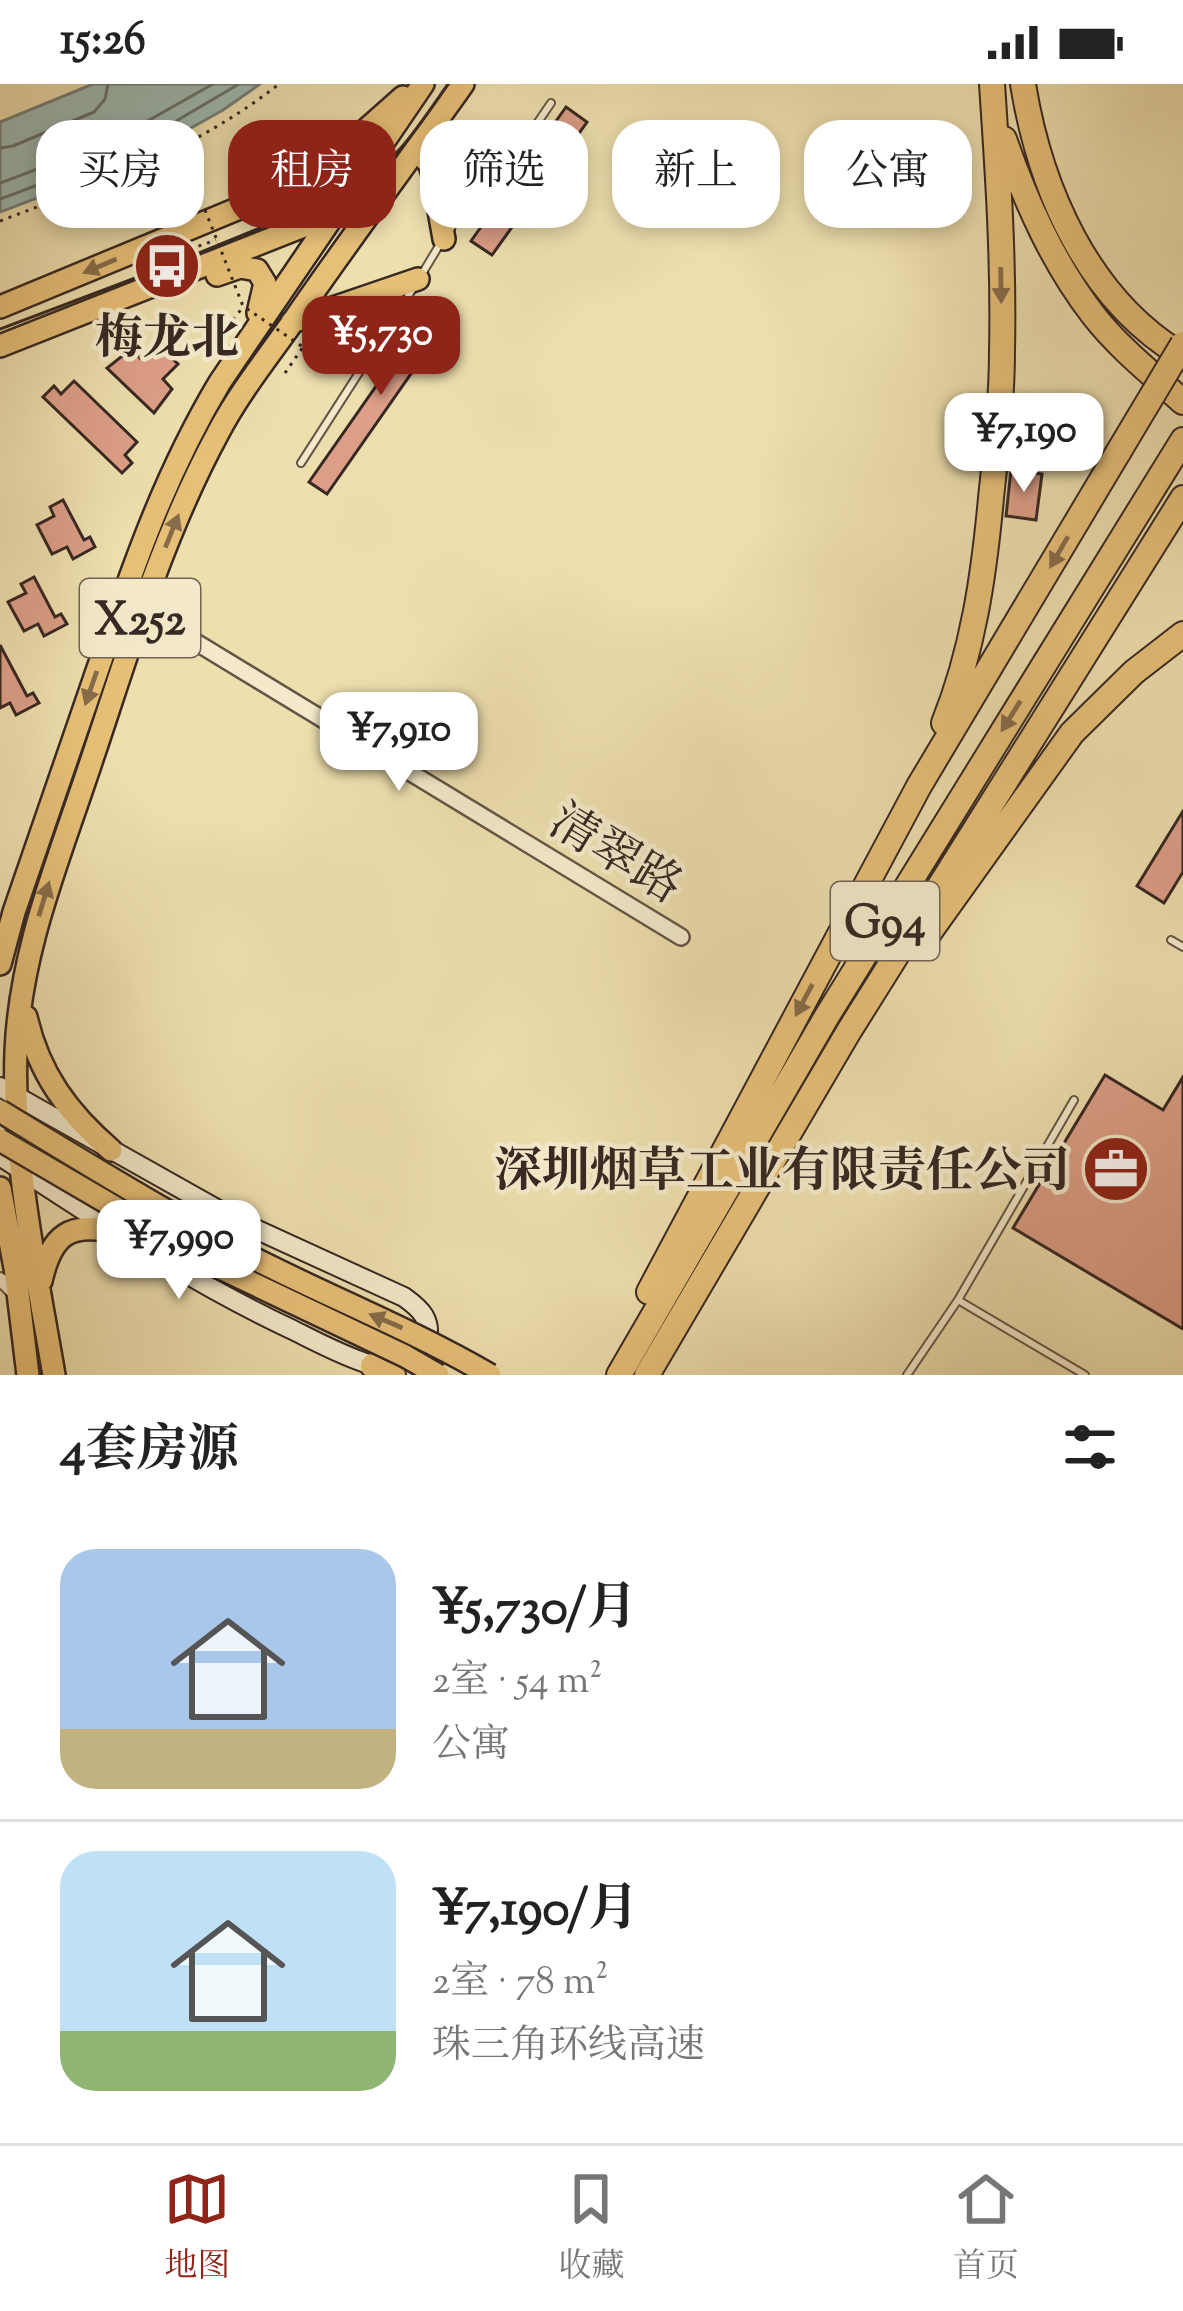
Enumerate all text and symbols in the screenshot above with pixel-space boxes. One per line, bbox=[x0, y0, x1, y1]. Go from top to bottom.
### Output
text: 15:26 bbox=[60, 10, 146, 75]
chip: 买房 bbox=[36, 120, 204, 228]
chip: 租房 bbox=[228, 120, 396, 228]
chip: 筛选 bbox=[420, 120, 588, 228]
chip: 新上 bbox=[612, 120, 780, 228]
chip: 公寓 bbox=[804, 120, 972, 228]
bus stop icon: 梅龙北 bbox=[132, 231, 202, 301]
one-way arrow bbox=[82, 256, 117, 276]
one-way arrow bbox=[992, 267, 1011, 305]
pin: ¥5,730 bbox=[283, 296, 479, 398]
place label: 梅龙北 bbox=[95, 307, 239, 376]
text: ¥5,730 bbox=[329, 307, 433, 363]
pin: ¥7,190 bbox=[926, 393, 1122, 495]
text: ¥7,190 bbox=[971, 404, 1077, 460]
one-way arrow bbox=[164, 512, 183, 548]
one-way arrow bbox=[1050, 535, 1071, 568]
road number: X252 bbox=[80, 579, 200, 657]
one-way arrow bbox=[81, 671, 99, 707]
pin: ¥7,910 bbox=[301, 692, 497, 794]
one-way arrow bbox=[1001, 699, 1022, 733]
text: ¥7,910 bbox=[347, 703, 451, 759]
street label: 清翠路 bbox=[535, 790, 694, 923]
one-way arrow bbox=[36, 880, 54, 917]
road number: G94 bbox=[831, 882, 939, 960]
one-way arrow bbox=[794, 982, 815, 1017]
office icon: 深圳烟草工业有限责任公司 bbox=[1081, 1134, 1151, 1204]
place label: 深圳烟草工业有限责任公司 bbox=[494, 1140, 1070, 1209]
pin: ¥7,990 bbox=[81, 1200, 277, 1302]
text: ¥7,990 bbox=[124, 1211, 234, 1267]
one-way arrow bbox=[368, 1311, 403, 1331]
icon: filters bbox=[1057, 1414, 1123, 1480]
text: 4套房源 bbox=[60, 1416, 239, 1489]
text: ¥5,730/月 bbox=[432, 1574, 637, 1647]
icon: home bbox=[156, 1597, 300, 1741]
text: 2室 · 54 m² bbox=[432, 1655, 602, 1711]
text: 公寓 bbox=[432, 1719, 510, 1775]
text: ¥7,190/月 bbox=[432, 1875, 639, 1948]
icon: home bbox=[156, 1899, 300, 2043]
text: 2室 · 78 m² bbox=[432, 1956, 608, 2012]
text: 珠三角环线高速 bbox=[432, 2020, 705, 2076]
tab: 地图 bbox=[164, 2166, 230, 2292]
tab: 收藏 bbox=[558, 2166, 624, 2292]
tab: 首页 bbox=[953, 2166, 1019, 2292]

